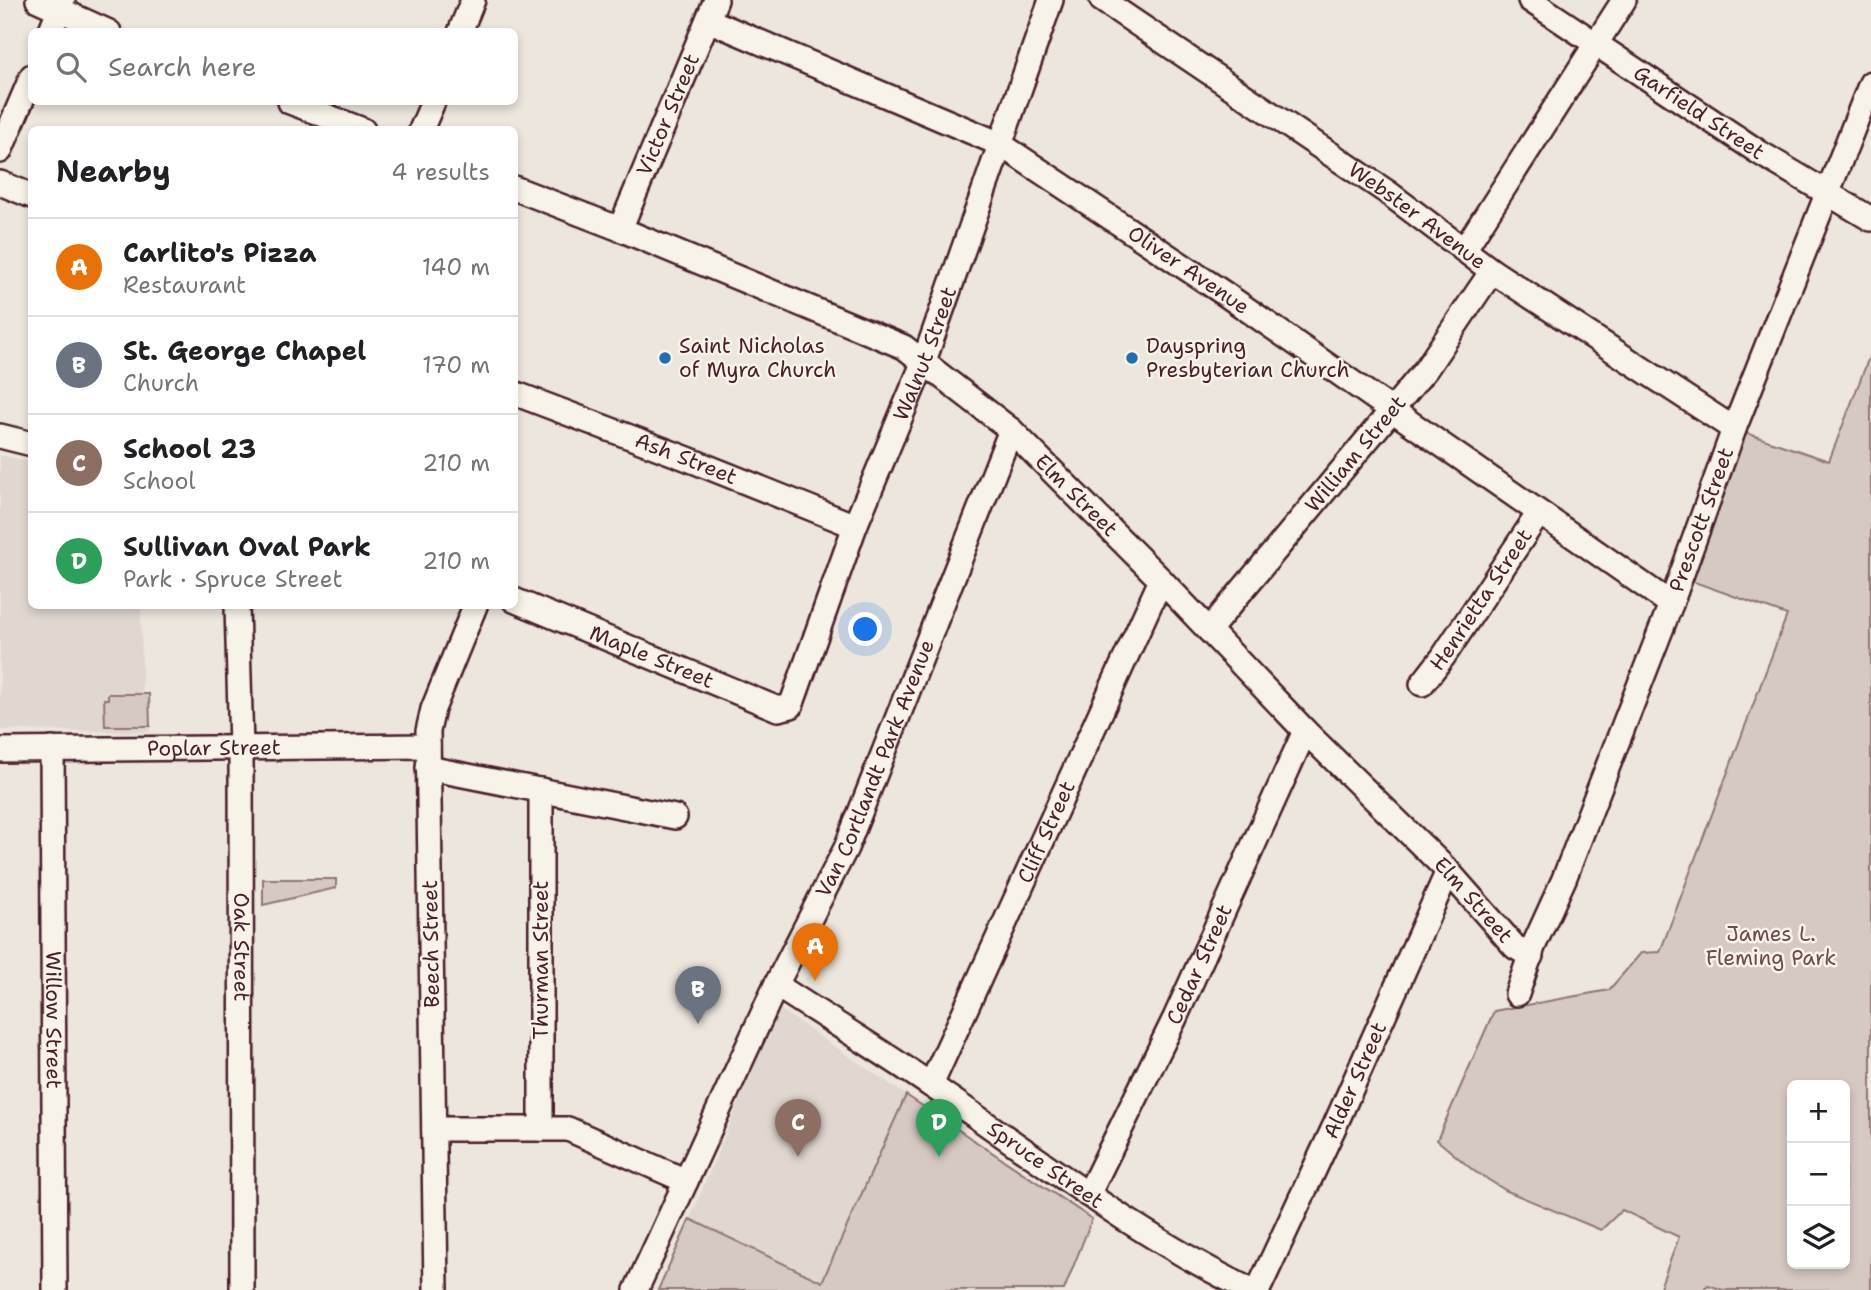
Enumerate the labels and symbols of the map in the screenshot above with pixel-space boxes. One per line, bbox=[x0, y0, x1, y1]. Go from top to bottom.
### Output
street label: Victor Street bbox=[630, 49, 706, 180]
street label: Garfield Street bbox=[1628, 59, 1770, 166]
street label: Webster Avenue bbox=[1343, 156, 1492, 276]
street label: Oliver Avenue bbox=[1122, 219, 1255, 321]
street label: Walnut Street bbox=[887, 283, 963, 425]
place label: Saint Nicholas of Myra Church bbox=[679, 332, 836, 384]
place label: Dayspring Presbyterian Church bbox=[1146, 332, 1350, 384]
marker: Saint Nicholas of Myra Church bbox=[657, 350, 673, 366]
marker: Dayspring Presbyterian Church bbox=[1124, 350, 1140, 366]
street label: William Street bbox=[1299, 390, 1412, 518]
street label: Ash Street bbox=[631, 426, 741, 491]
street label: Prescott Street bbox=[1662, 444, 1740, 596]
street label: Elm Street bbox=[1029, 448, 1124, 543]
street label: Henrietta Street bbox=[1423, 523, 1539, 677]
your location bbox=[848, 612, 882, 646]
street label: Maple Street bbox=[585, 619, 718, 695]
street label: Van Cortlandt Park Avenue bbox=[809, 636, 941, 902]
street label: Poplar Street bbox=[147, 733, 281, 763]
street label: Cliff Street bbox=[1011, 776, 1082, 888]
street label: Elm Street bbox=[1428, 851, 1519, 949]
street label: Beech Street bbox=[416, 880, 446, 1008]
street label: Thurman Street bbox=[527, 881, 555, 1039]
street label: Oak Street bbox=[227, 892, 255, 1002]
street label: Cedar Street bbox=[1160, 900, 1239, 1029]
park label: James L. Fleming Park bbox=[1706, 920, 1836, 972]
pin: A bbox=[792, 923, 838, 981]
street label: Willow Street bbox=[39, 951, 68, 1089]
pin: B bbox=[675, 966, 721, 1024]
street label: Alder Street bbox=[1317, 1018, 1393, 1143]
pin: C bbox=[775, 1099, 821, 1157]
pin: D bbox=[916, 1099, 962, 1157]
street label: Spruce Street bbox=[982, 1115, 1109, 1215]

